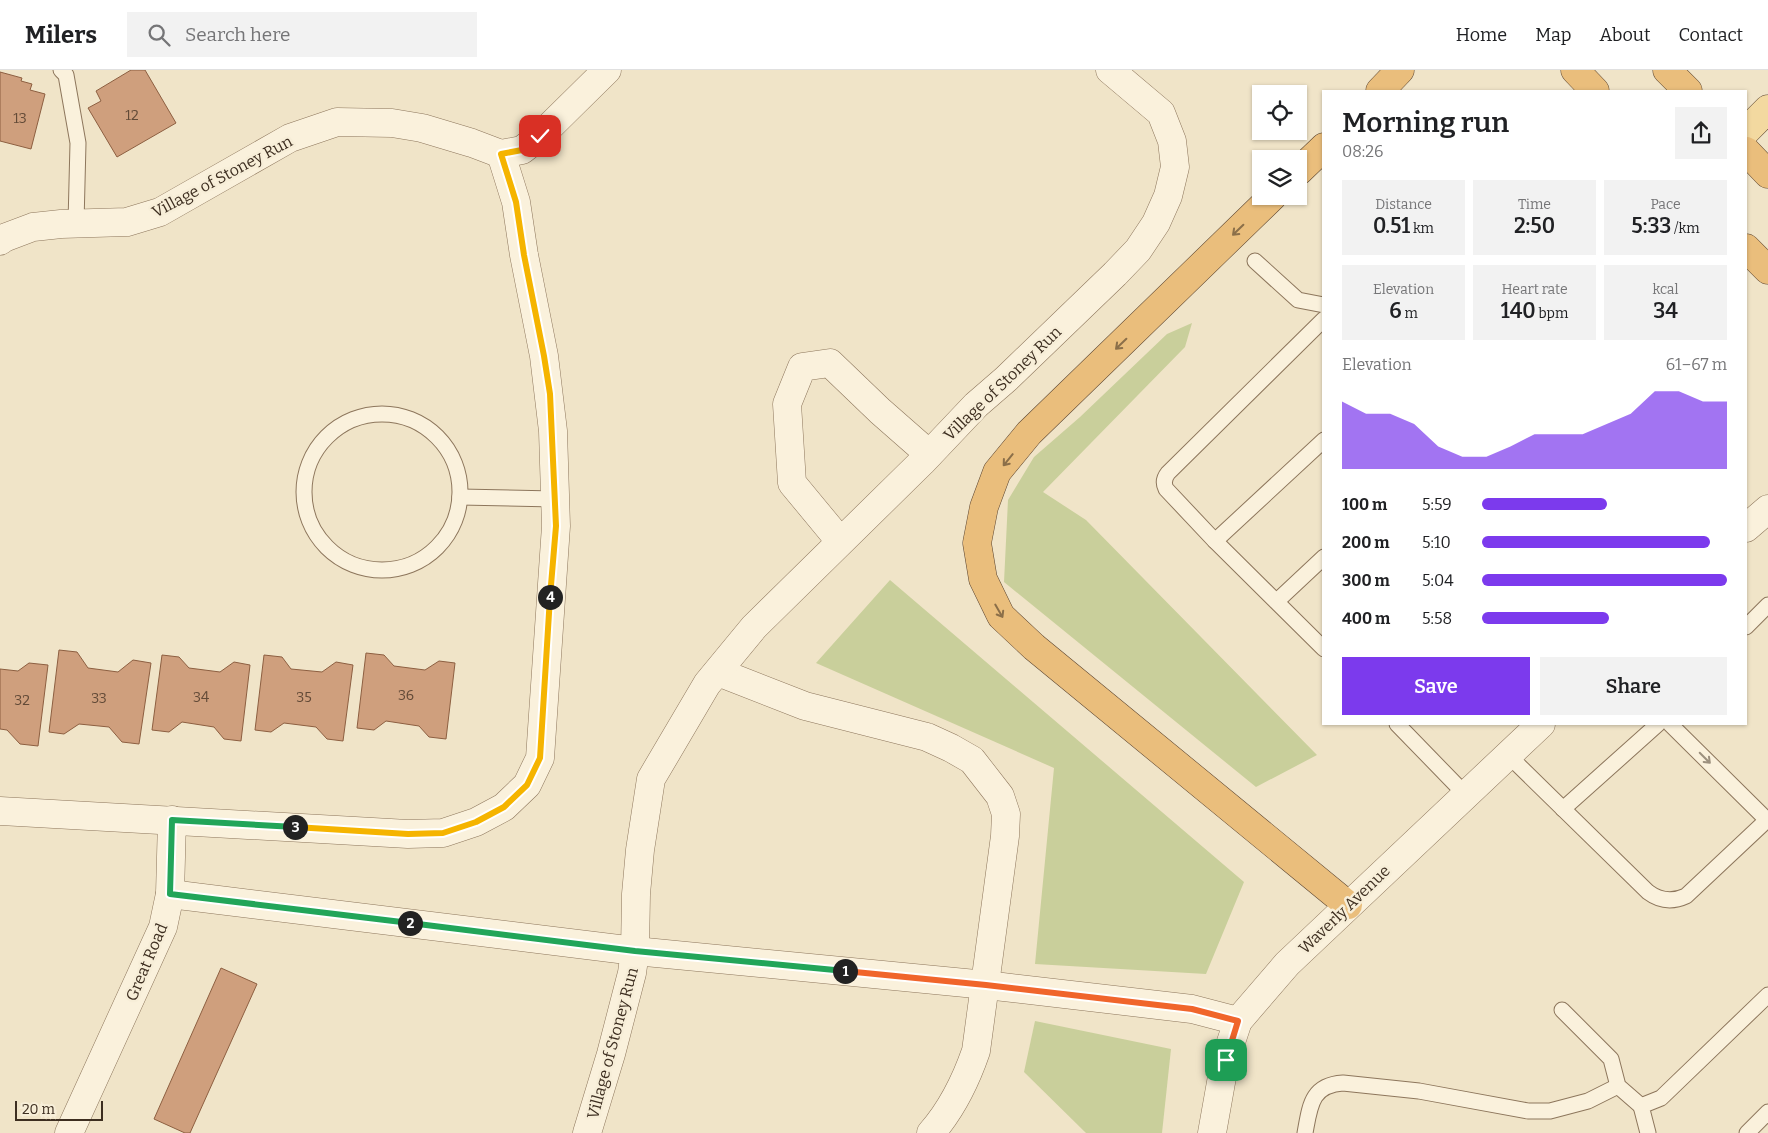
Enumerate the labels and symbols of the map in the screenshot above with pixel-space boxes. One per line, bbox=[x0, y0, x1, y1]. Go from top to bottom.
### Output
house number: 12 bbox=[125, 107, 139, 124]
house number: 13 bbox=[13, 110, 27, 127]
pin bbox=[519, 115, 561, 157]
street label: Village of Stoney Run bbox=[149, 131, 296, 221]
one-way arrow bbox=[1231, 224, 1244, 236]
street label: Village of Stoney Run bbox=[940, 322, 1065, 444]
one-way arrow bbox=[1115, 338, 1128, 350]
one-way arrow bbox=[1002, 453, 1013, 466]
pin: 4 bbox=[538, 584, 562, 610]
one-way arrow bbox=[994, 603, 1004, 618]
house number: 36 bbox=[398, 687, 414, 704]
house number: 34 bbox=[193, 689, 209, 706]
house number: 35 bbox=[296, 689, 312, 706]
house number: 33 bbox=[91, 690, 107, 707]
house number: 32 bbox=[14, 692, 30, 709]
one-way arrow bbox=[1698, 752, 1711, 764]
pin: 3 bbox=[282, 814, 308, 840]
street label: Waverly Avenue bbox=[1295, 861, 1394, 958]
pin: 2 bbox=[398, 910, 422, 936]
street label: Great Road bbox=[122, 920, 172, 1004]
pin: 1 bbox=[832, 958, 858, 984]
street label: Village of Stoney Run bbox=[583, 965, 642, 1121]
pin bbox=[1205, 1039, 1247, 1081]
scale bar bbox=[15, 1098, 102, 1121]

